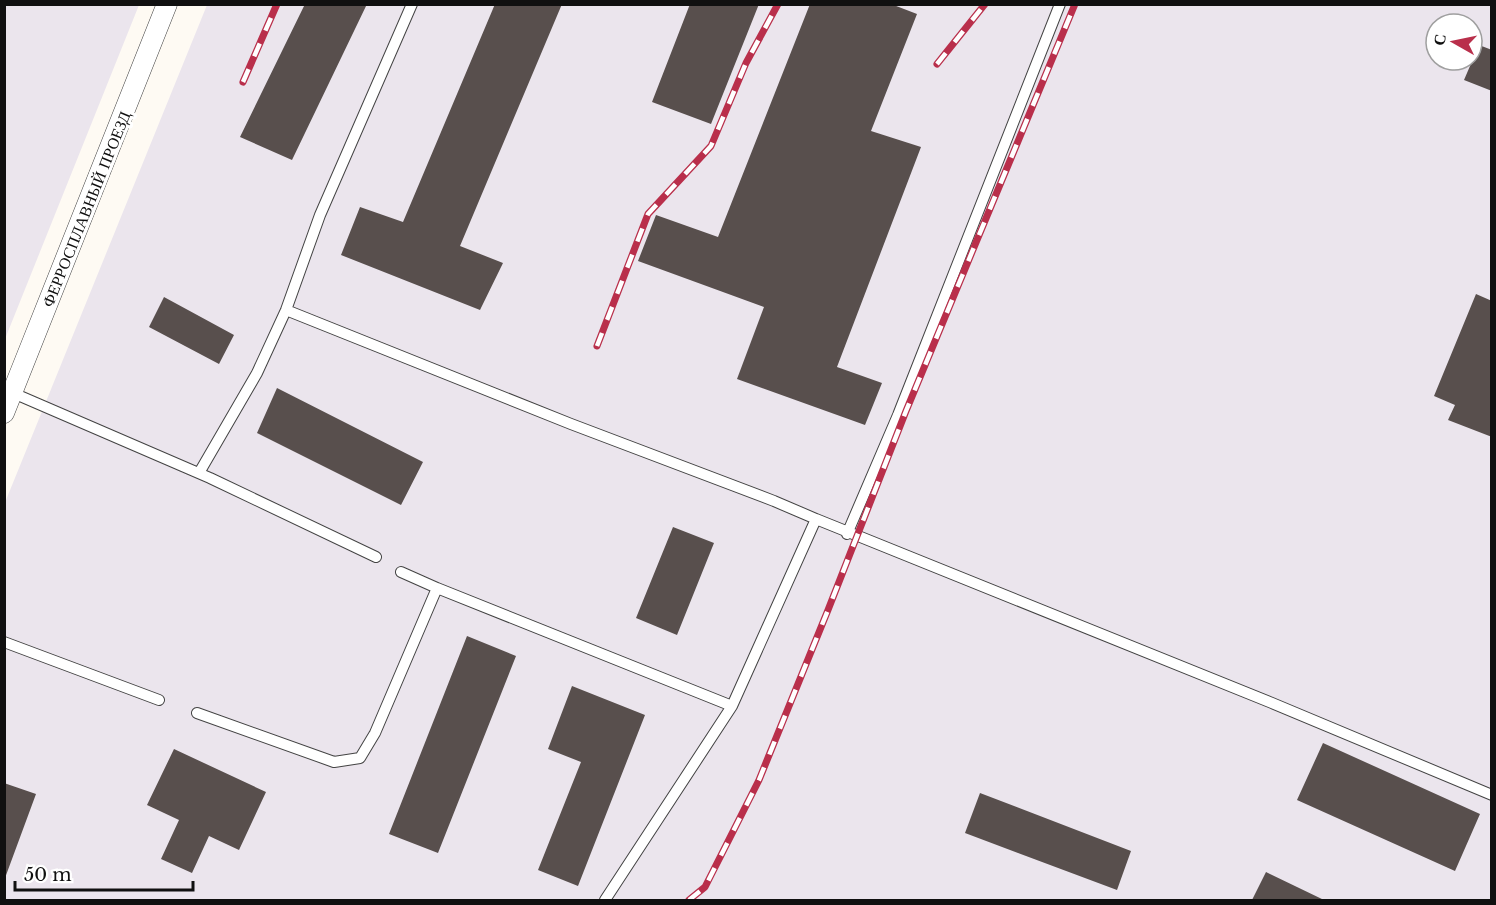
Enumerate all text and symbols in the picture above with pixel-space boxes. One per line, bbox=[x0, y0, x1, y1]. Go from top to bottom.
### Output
north arrow bbox=[1424, 12, 1484, 72]
text: С bbox=[1428, 32, 1450, 47]
street label: ФЕРРОСПЛАВНЫЙ ПРОЕЗД bbox=[38, 108, 134, 310]
scale bar bbox=[15, 854, 194, 892]
text: 50 m bbox=[24, 864, 72, 886]

